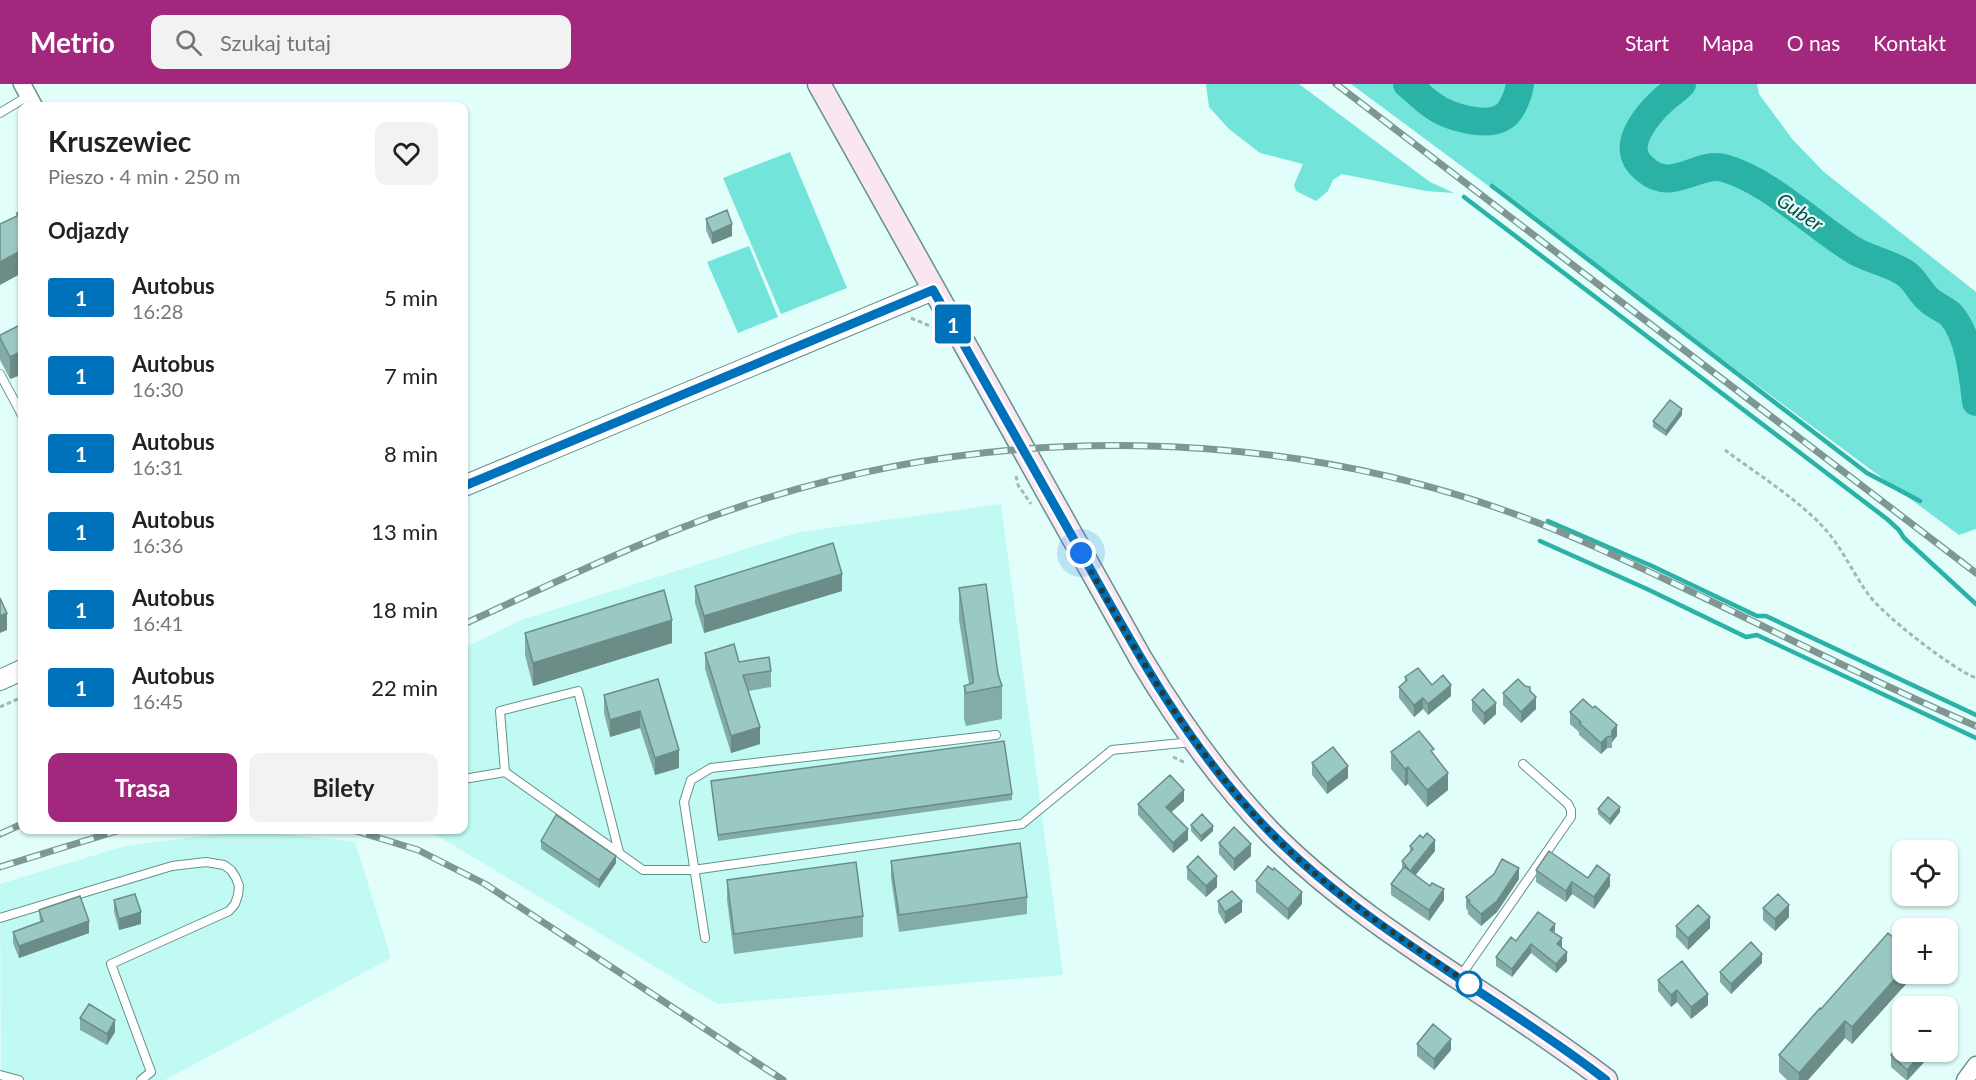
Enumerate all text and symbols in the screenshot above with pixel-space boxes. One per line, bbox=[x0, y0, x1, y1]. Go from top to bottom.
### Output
search box bbox=[151, 15, 571, 69]
text: Metrio bbox=[30, 25, 115, 59]
icon: search bbox=[172, 26, 205, 59]
text: Szukaj tutaj bbox=[220, 29, 331, 56]
text: Start bbox=[1625, 30, 1669, 55]
text: Mapa bbox=[1702, 30, 1754, 55]
text: O nas bbox=[1787, 30, 1840, 55]
text: Kontakt bbox=[1873, 30, 1946, 55]
button: heart bbox=[375, 122, 438, 185]
text: Kruszewiec bbox=[48, 124, 191, 158]
text: Pieszo · 4 min · 250 m bbox=[48, 164, 241, 188]
water label: Guber bbox=[1773, 187, 1829, 236]
text: Odjazdy bbox=[48, 217, 129, 244]
text: Autobus bbox=[132, 272, 215, 299]
text: 5 min bbox=[384, 284, 438, 311]
text: 1 bbox=[75, 285, 87, 310]
text: 16:28 bbox=[132, 299, 183, 323]
line badge: 1 bbox=[934, 304, 972, 344]
text: 1 bbox=[947, 312, 959, 337]
text: Autobus bbox=[132, 350, 215, 377]
text: 7 min bbox=[384, 362, 438, 389]
text: 1 bbox=[75, 363, 87, 388]
text: 16:30 bbox=[132, 377, 183, 401]
text: Autobus bbox=[132, 428, 215, 455]
text: 8 min bbox=[384, 440, 438, 467]
text: 1 bbox=[75, 441, 87, 466]
text: 16:31 bbox=[132, 455, 183, 479]
text: Autobus bbox=[132, 506, 215, 533]
text: 13 min bbox=[371, 518, 438, 545]
text: 1 bbox=[75, 519, 87, 544]
text: 16:36 bbox=[132, 533, 183, 557]
your location bbox=[1066, 538, 1096, 568]
text: Autobus bbox=[132, 584, 215, 611]
text: 18 min bbox=[371, 596, 438, 623]
text: 1 bbox=[75, 597, 87, 622]
text: 16:41 bbox=[132, 611, 183, 635]
text: Autobus bbox=[132, 662, 215, 689]
text: 22 min bbox=[371, 674, 438, 701]
text: 1 bbox=[75, 675, 87, 700]
text: 16:45 bbox=[132, 689, 183, 713]
button: Trasa bbox=[48, 753, 237, 822]
button: Bilety bbox=[249, 753, 438, 822]
map controls bbox=[1892, 840, 1958, 1062]
button: locate bbox=[1892, 840, 1958, 906]
button: + bbox=[1892, 918, 1958, 984]
unlabelled marker bbox=[1456, 971, 1482, 997]
button: − bbox=[1892, 996, 1958, 1062]

